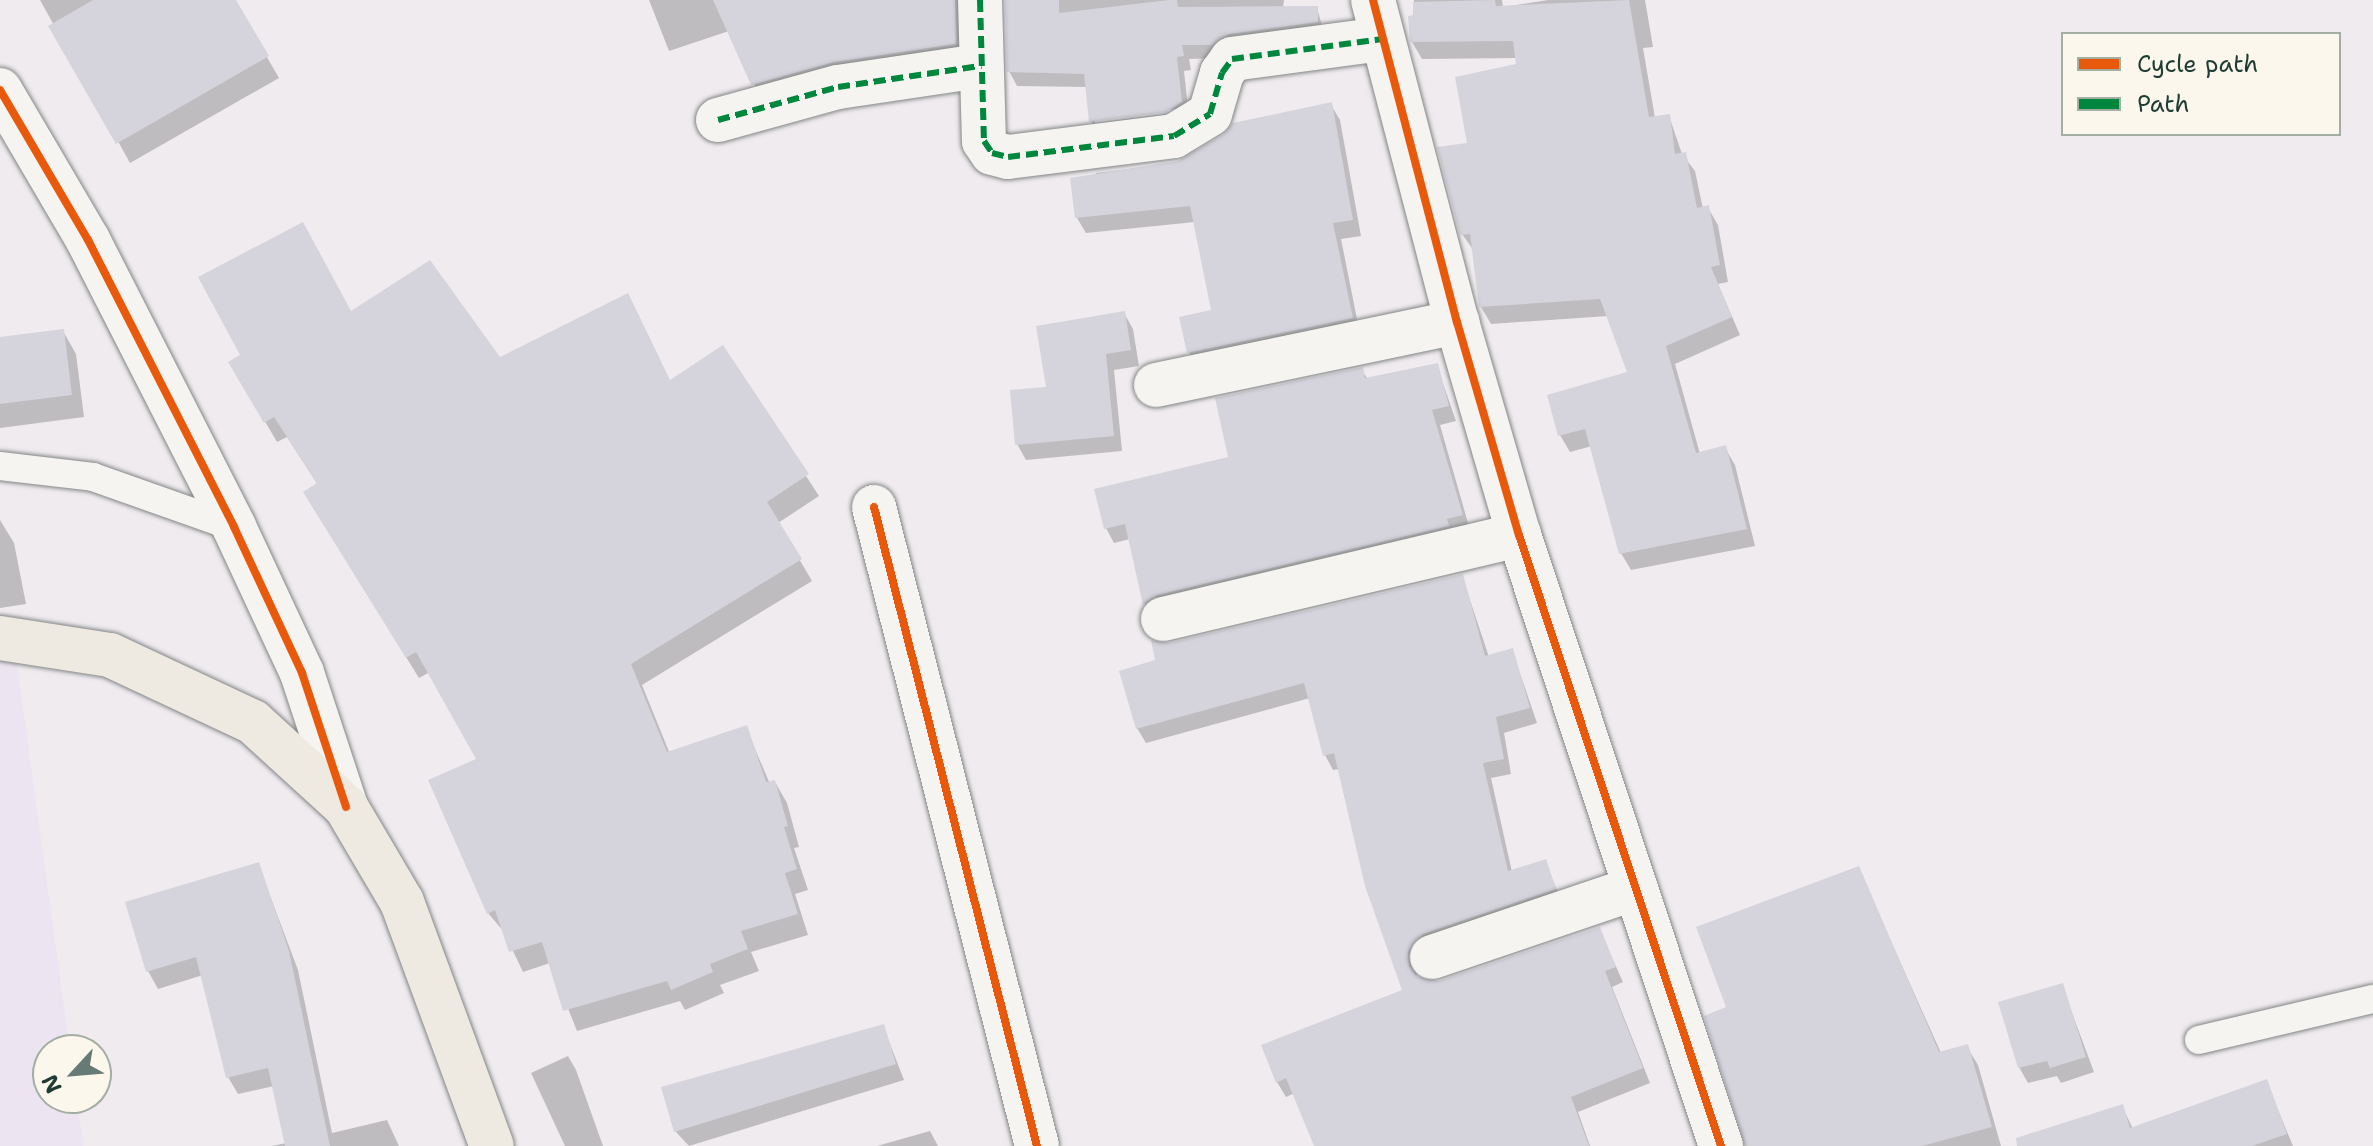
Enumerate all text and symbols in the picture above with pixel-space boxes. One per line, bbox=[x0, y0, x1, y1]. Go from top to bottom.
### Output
legend bbox=[2061, 32, 2341, 136]
text: Cycle path bbox=[2137, 48, 2258, 80]
text: Path bbox=[2137, 88, 2189, 120]
north arrow bbox=[32, 1034, 112, 1114]
text: N bbox=[35, 1070, 69, 1098]

